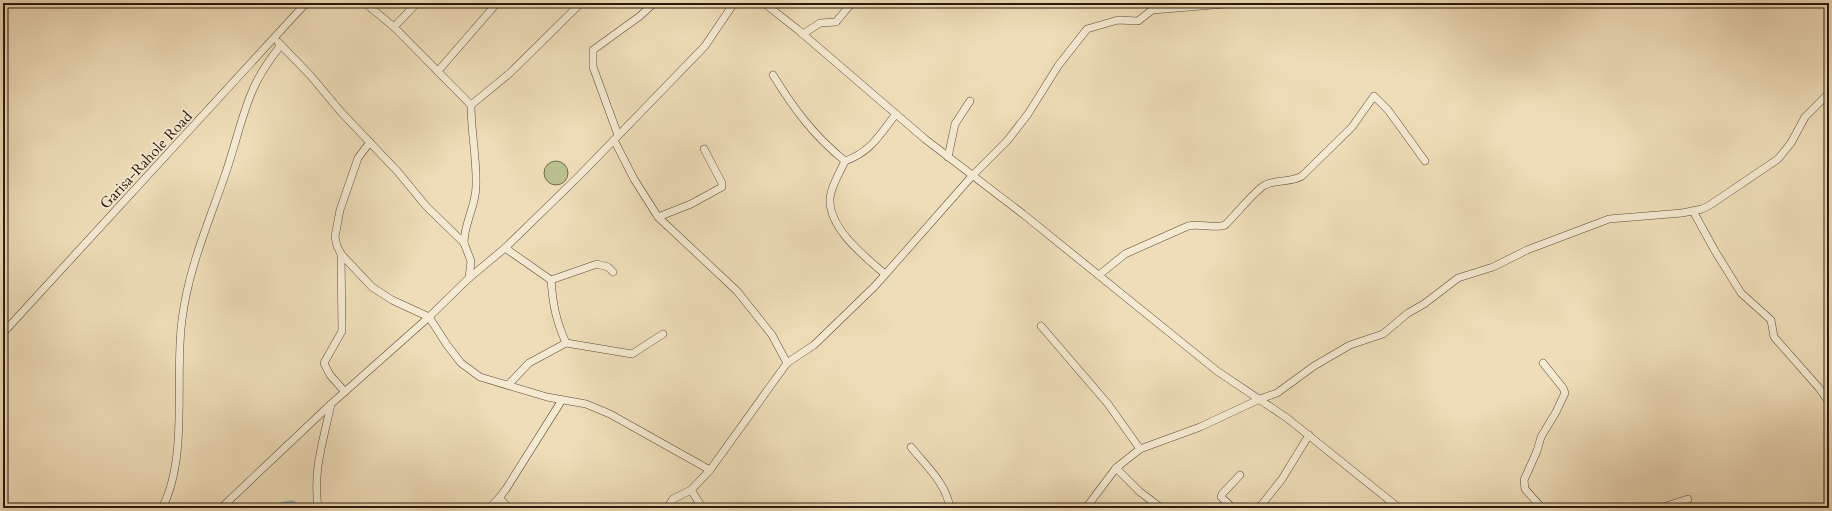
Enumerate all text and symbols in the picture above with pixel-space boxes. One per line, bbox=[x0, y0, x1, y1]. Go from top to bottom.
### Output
street label: Garisa-Rahole Road bbox=[95, 107, 197, 213]

